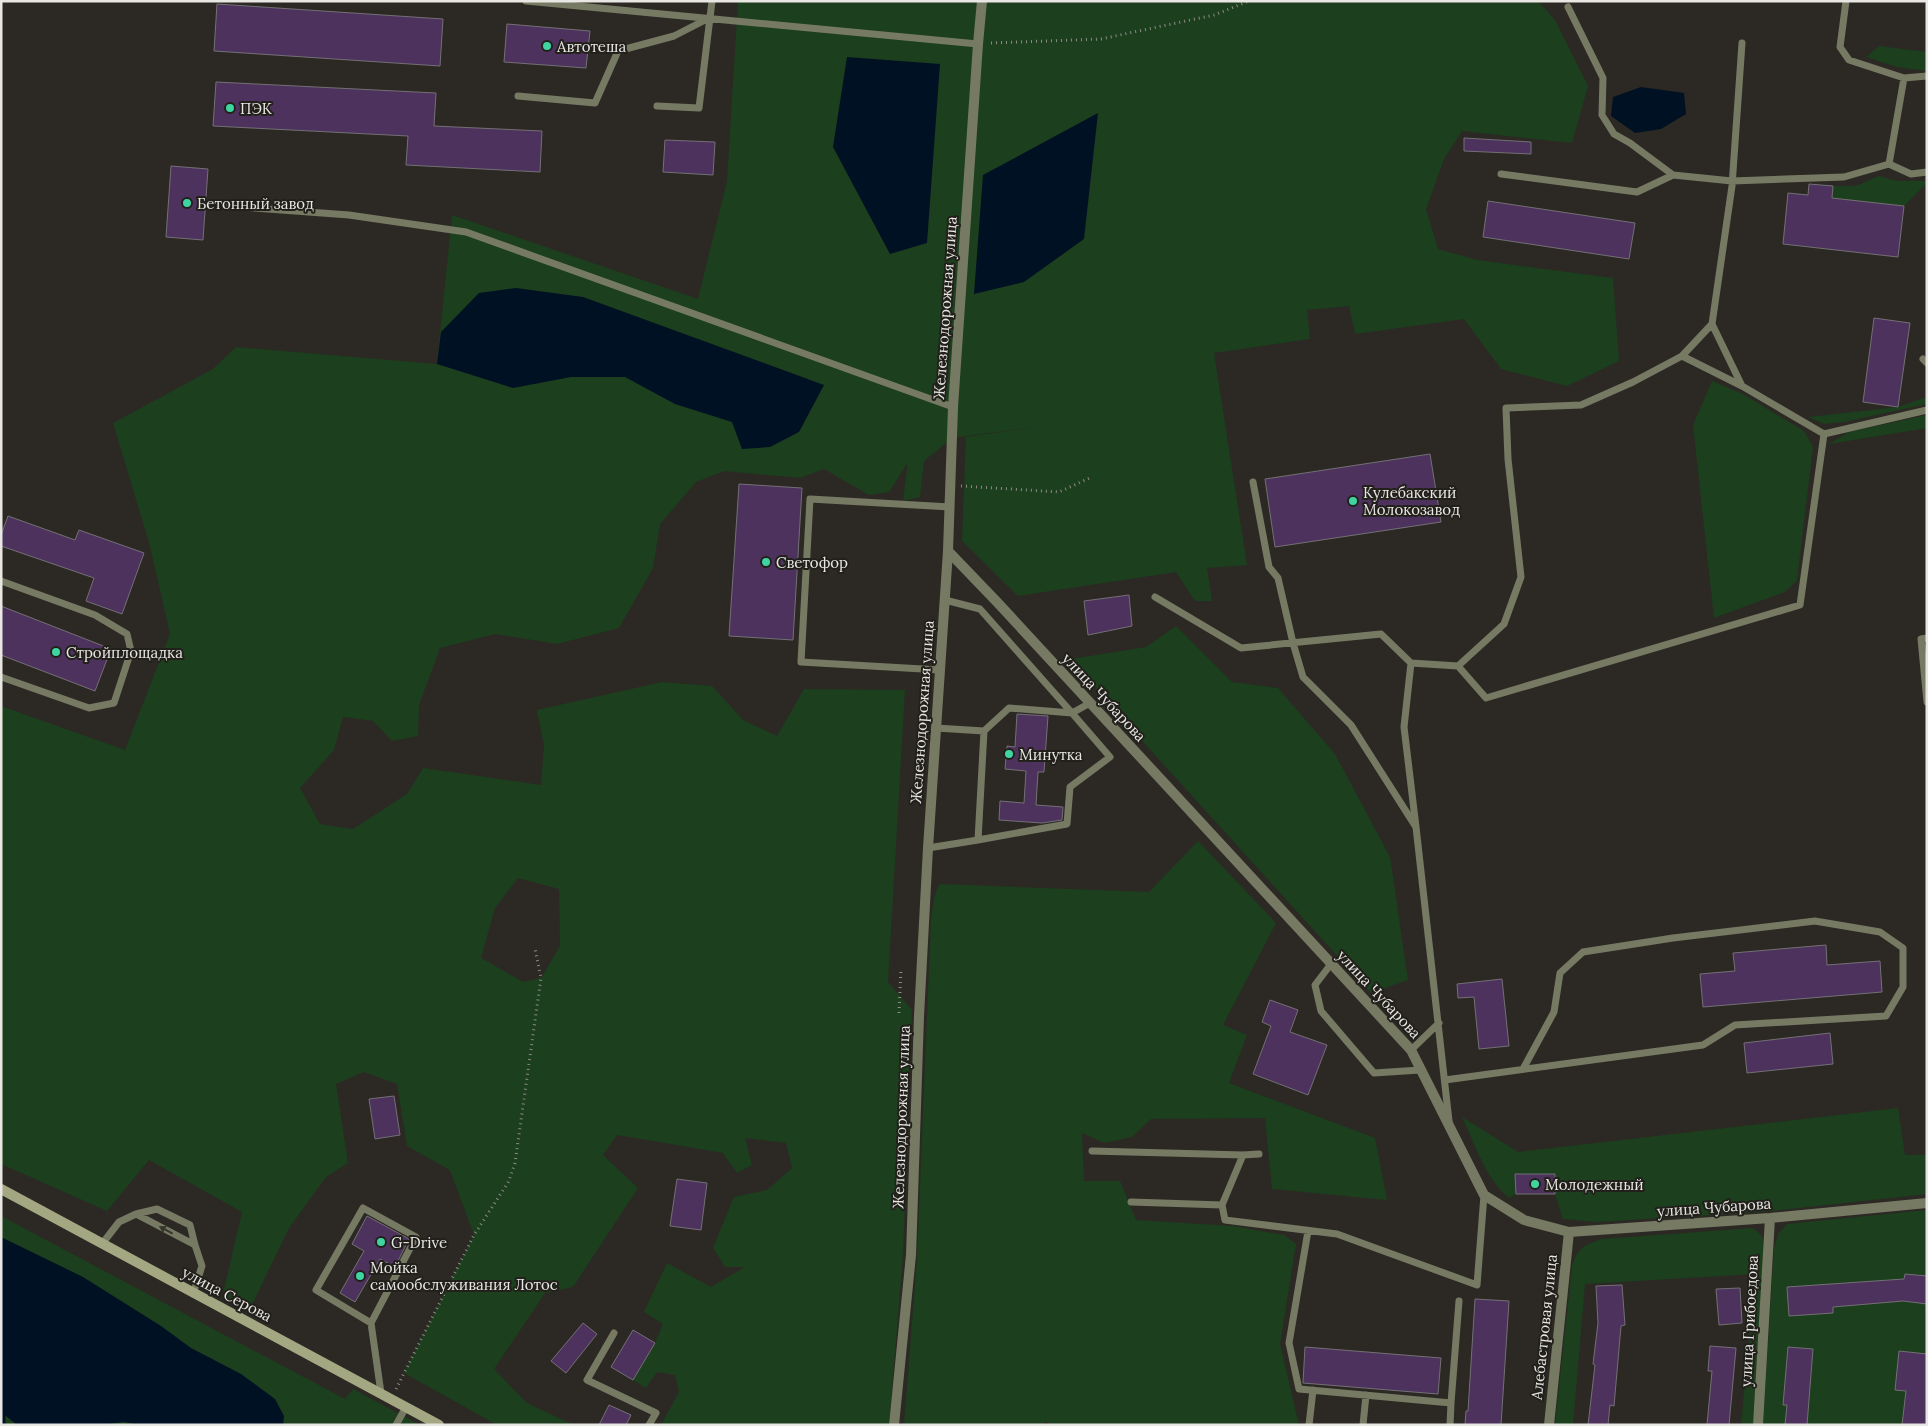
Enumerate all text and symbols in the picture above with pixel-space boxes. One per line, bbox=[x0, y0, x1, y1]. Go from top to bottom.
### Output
place label: Автотеша bbox=[556, 37, 626, 56]
marker: Автотеша bbox=[541, 40, 553, 52]
place label: ПЭК bbox=[240, 99, 273, 118]
marker: ПЭК bbox=[224, 102, 236, 114]
place label: Бетонный завод bbox=[197, 194, 314, 213]
marker: Бетонный завод bbox=[181, 197, 193, 209]
street label: Железнодорожная улица bbox=[929, 215, 961, 400]
place label: Кулебакский Молокозавод bbox=[1363, 483, 1460, 519]
marker: Кулебакский Молокозавод bbox=[1347, 495, 1359, 507]
place label: Светофор bbox=[776, 553, 848, 572]
marker: Светофор bbox=[760, 556, 772, 568]
street label: Железнодорожная улица bbox=[906, 619, 938, 804]
place label: Стройплощадка bbox=[66, 643, 183, 662]
marker: Стройплощадка bbox=[50, 646, 62, 658]
street label: улица Чубарова bbox=[1058, 649, 1150, 746]
place label: Минутка bbox=[1019, 745, 1083, 764]
marker: Минутка bbox=[1003, 748, 1015, 760]
street label: улица Чубарова bbox=[1333, 946, 1425, 1043]
street label: Железнодорожная улица bbox=[888, 1025, 914, 1209]
place label: Молодежный bbox=[1545, 1175, 1644, 1194]
marker: Молодежный bbox=[1529, 1178, 1541, 1190]
street label: улица Чубарова bbox=[1656, 1194, 1772, 1220]
one-way arrow bbox=[159, 1226, 173, 1234]
place label: G-Drive bbox=[391, 1233, 447, 1252]
marker: G-Drive bbox=[375, 1236, 387, 1248]
street label: Алебастровая улица bbox=[1527, 1253, 1561, 1402]
street label: улица Грибоедова bbox=[1736, 1254, 1762, 1387]
place label: Мойка самообслуживания Лотос bbox=[370, 1258, 558, 1294]
street label: улица Серова bbox=[179, 1262, 275, 1326]
marker: Мойка самообслуживания Лотос bbox=[354, 1270, 366, 1282]

